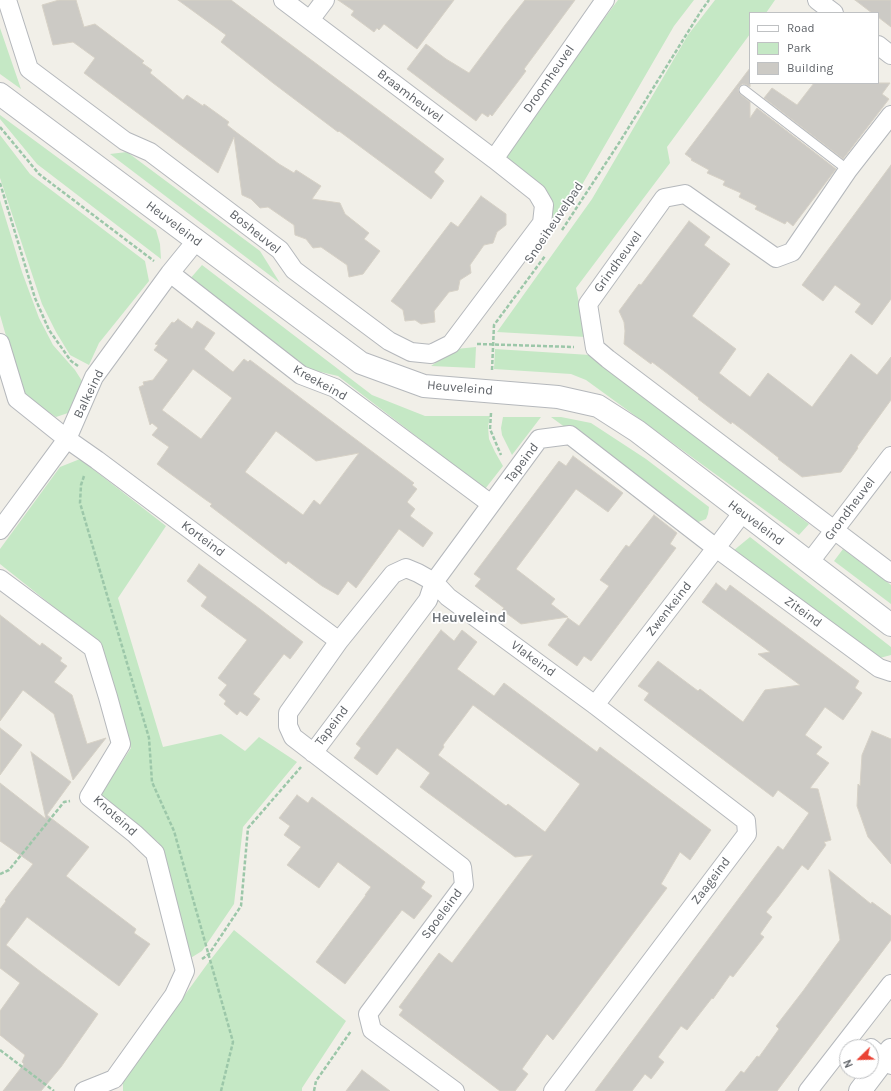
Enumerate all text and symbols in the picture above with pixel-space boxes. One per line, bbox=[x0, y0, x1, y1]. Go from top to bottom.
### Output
legend bbox=[749, 12, 879, 84]
text: Road bbox=[787, 21, 815, 35]
text: Park bbox=[787, 41, 811, 55]
street label: Droomheuvel bbox=[520, 42, 578, 116]
text: Building bbox=[787, 61, 833, 75]
street label: Braamheuvel bbox=[374, 66, 446, 126]
street label: Snoeiheuvelpad bbox=[521, 179, 587, 267]
street label: Heuveleind bbox=[143, 198, 205, 250]
street label: Bosheuvel bbox=[226, 207, 284, 257]
street label: Grindheuvel bbox=[591, 228, 645, 296]
street label: Kreekeind bbox=[290, 362, 350, 404]
street label: Balkeind bbox=[71, 367, 107, 421]
street label: Heuveleind bbox=[426, 377, 494, 399]
street label: Tapeind bbox=[502, 440, 542, 486]
street label: Grondheuvel bbox=[821, 474, 879, 544]
street label: Heuveleind bbox=[725, 497, 787, 549]
street label: Korteind bbox=[178, 518, 228, 560]
street label: Zwenkeind bbox=[643, 579, 695, 639]
street label: Ziteind bbox=[781, 593, 825, 631]
district label: Heuveleind bbox=[432, 610, 506, 626]
street label: Vlakeind bbox=[508, 638, 558, 680]
street label: Tapeind bbox=[312, 703, 352, 749]
street label: Knoteind bbox=[90, 792, 140, 840]
street label: Zaageind bbox=[688, 854, 734, 908]
street label: Spoeleind bbox=[418, 886, 466, 942]
north arrow bbox=[839, 1039, 879, 1079]
text: N bbox=[841, 1057, 856, 1070]

